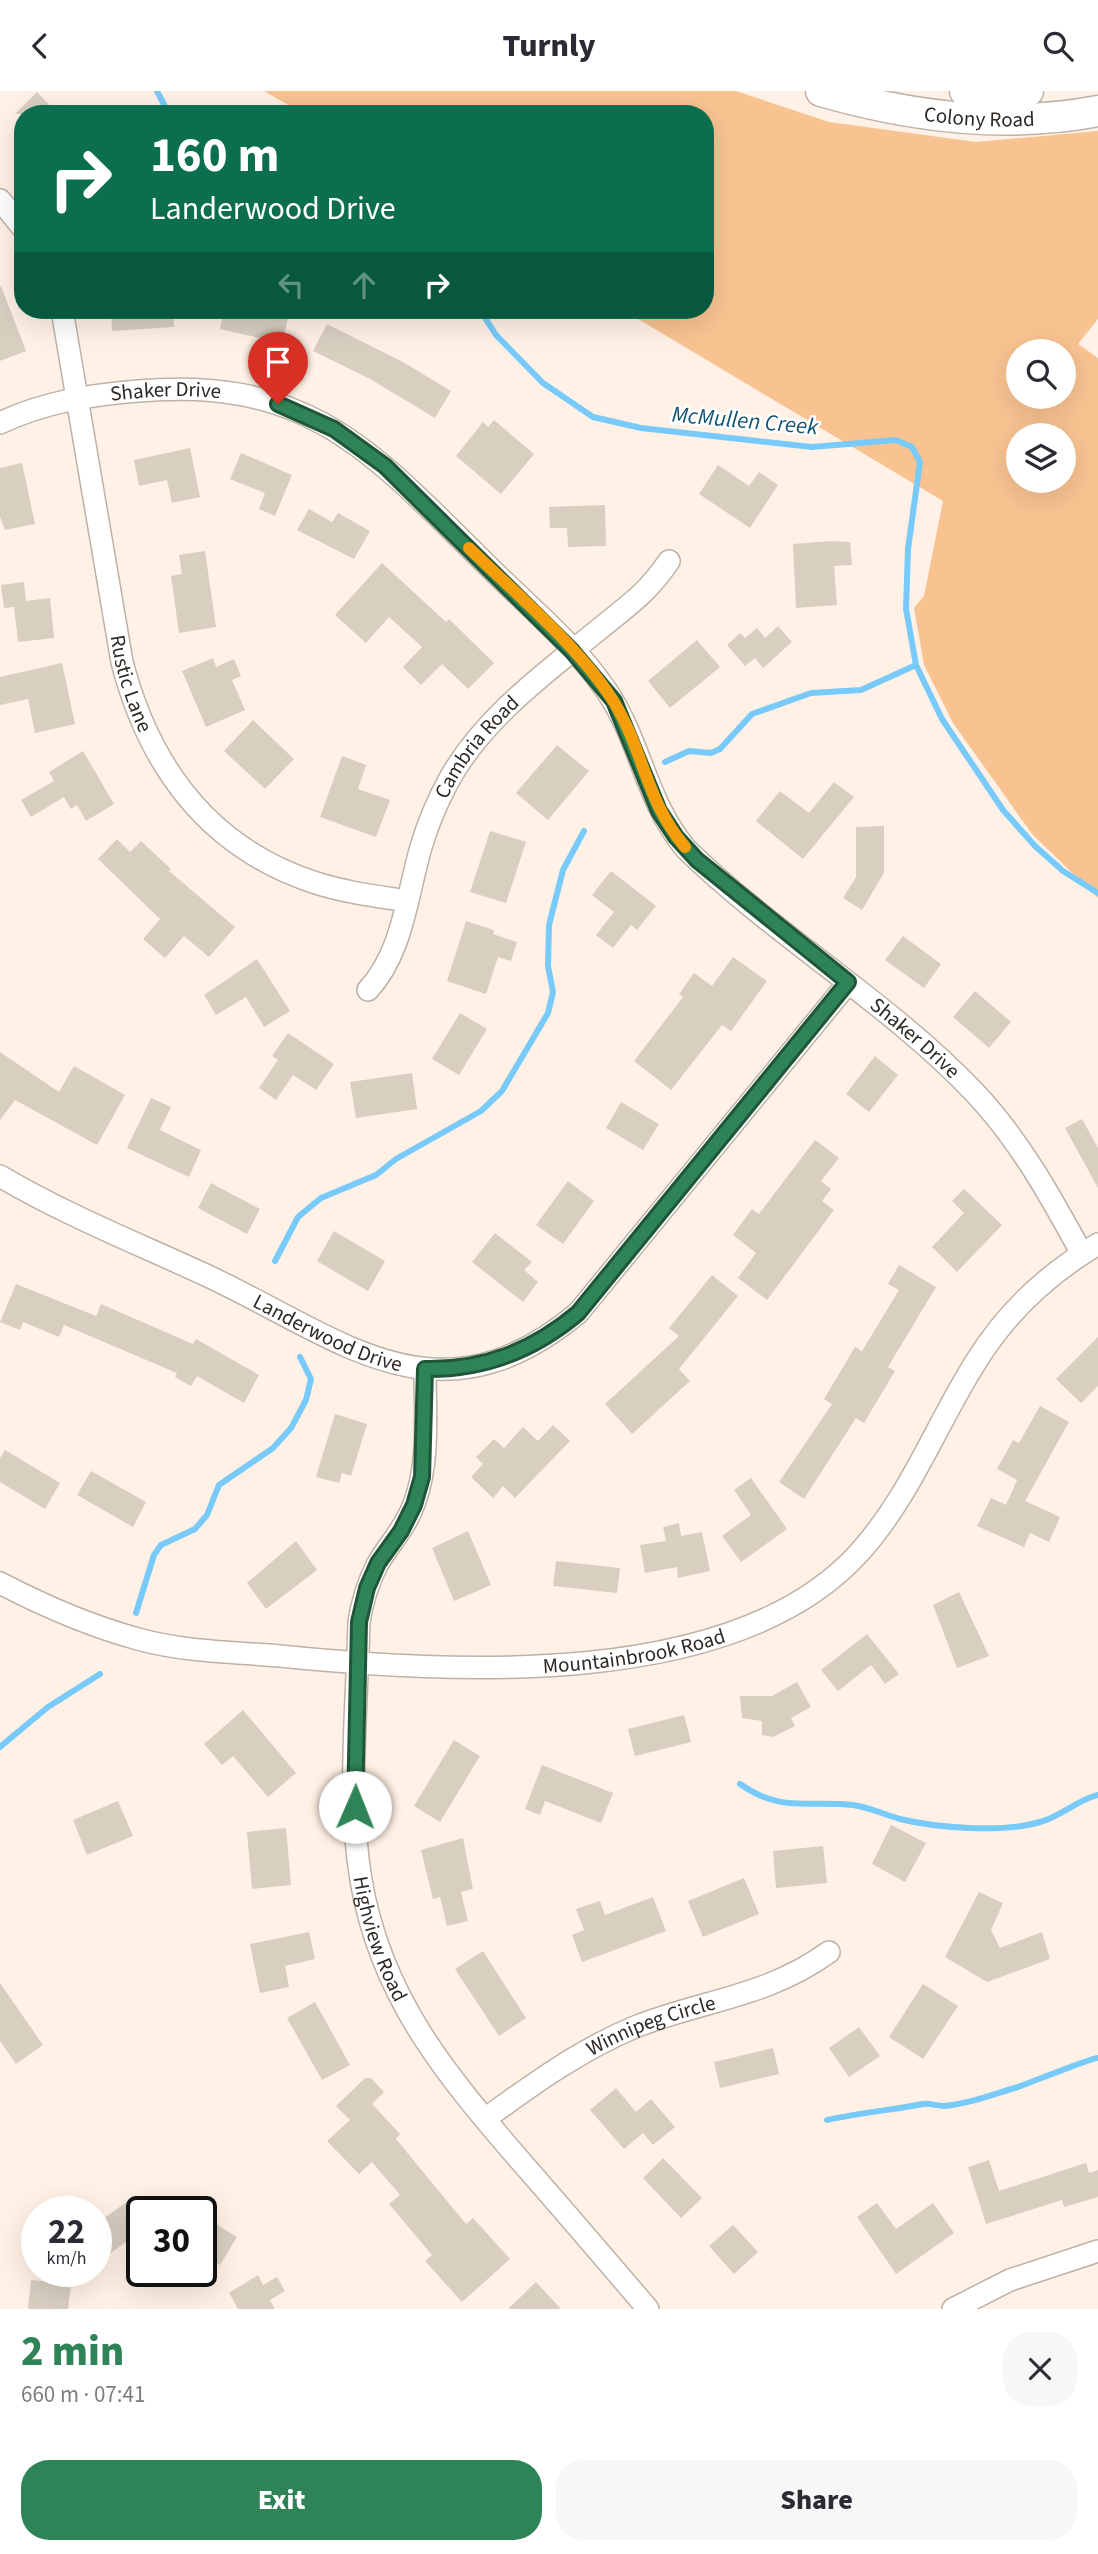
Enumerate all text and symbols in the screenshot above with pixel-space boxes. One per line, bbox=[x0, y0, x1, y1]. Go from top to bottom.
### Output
text: Turnly bbox=[503, 23, 595, 69]
icon: back bbox=[21, 27, 59, 65]
icon: search bbox=[1039, 27, 1077, 65]
street label: Colony Road bbox=[922, 99, 1035, 135]
text: 160 m bbox=[150, 121, 279, 191]
icon: right bbox=[35, 133, 126, 224]
text: Landerwood Drive bbox=[150, 186, 396, 232]
icon: left bbox=[272, 266, 310, 304]
icon: ahead bbox=[345, 266, 383, 304]
icon: right bbox=[418, 266, 456, 304]
pin bbox=[248, 332, 308, 404]
map controls bbox=[1006, 339, 1076, 493]
button: search bbox=[1006, 339, 1076, 409]
icon: arrive bbox=[259, 343, 297, 381]
street label: Shaker Drive bbox=[109, 374, 222, 409]
water label: McMullen Creek bbox=[670, 398, 821, 443]
button: layers bbox=[1006, 423, 1076, 493]
street label: Rustic Lane bbox=[103, 633, 160, 737]
street label: Cambria Road bbox=[427, 688, 526, 803]
street label: Shaker Drive bbox=[864, 990, 967, 1085]
street label: Landerwood Drive bbox=[248, 1286, 405, 1379]
street label: Mountainbrook Road bbox=[542, 1621, 729, 1681]
position arrow bbox=[318, 1770, 392, 1844]
street label: Highview Road bbox=[346, 1874, 415, 2007]
street label: Winnipeg Circle bbox=[581, 1987, 719, 2063]
speed limit sign: 30 bbox=[126, 2196, 217, 2287]
text: 22 bbox=[48, 2207, 85, 2257]
text: km/h bbox=[47, 2246, 86, 2271]
text: 2 min bbox=[21, 2322, 124, 2382]
button: close bbox=[1003, 2332, 1077, 2406]
text: 660 m · 07:41 bbox=[21, 2378, 145, 2411]
button: Exit bbox=[21, 2460, 542, 2540]
button: Share bbox=[556, 2460, 1077, 2540]

